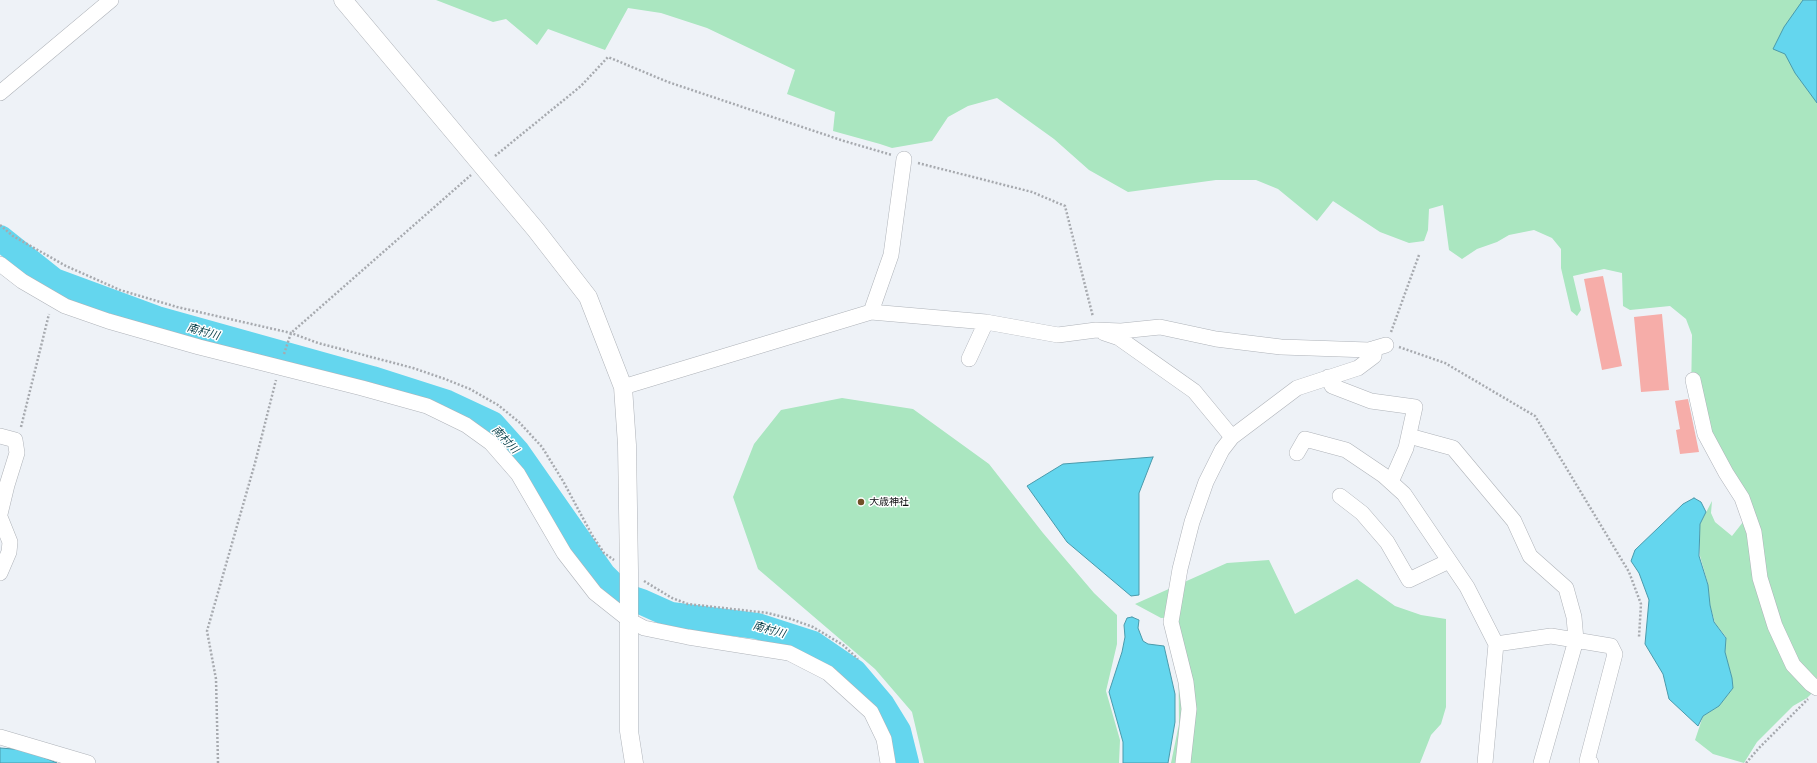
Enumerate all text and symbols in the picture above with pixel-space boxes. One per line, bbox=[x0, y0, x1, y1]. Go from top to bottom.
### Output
water label: 南村川 bbox=[185, 321, 221, 343]
water label: 南村川 bbox=[489, 423, 521, 457]
place label: 大歳神社 bbox=[869, 496, 909, 508]
marker: 大歳神社 bbox=[856, 497, 866, 507]
water label: 南村川 bbox=[751, 619, 787, 641]

